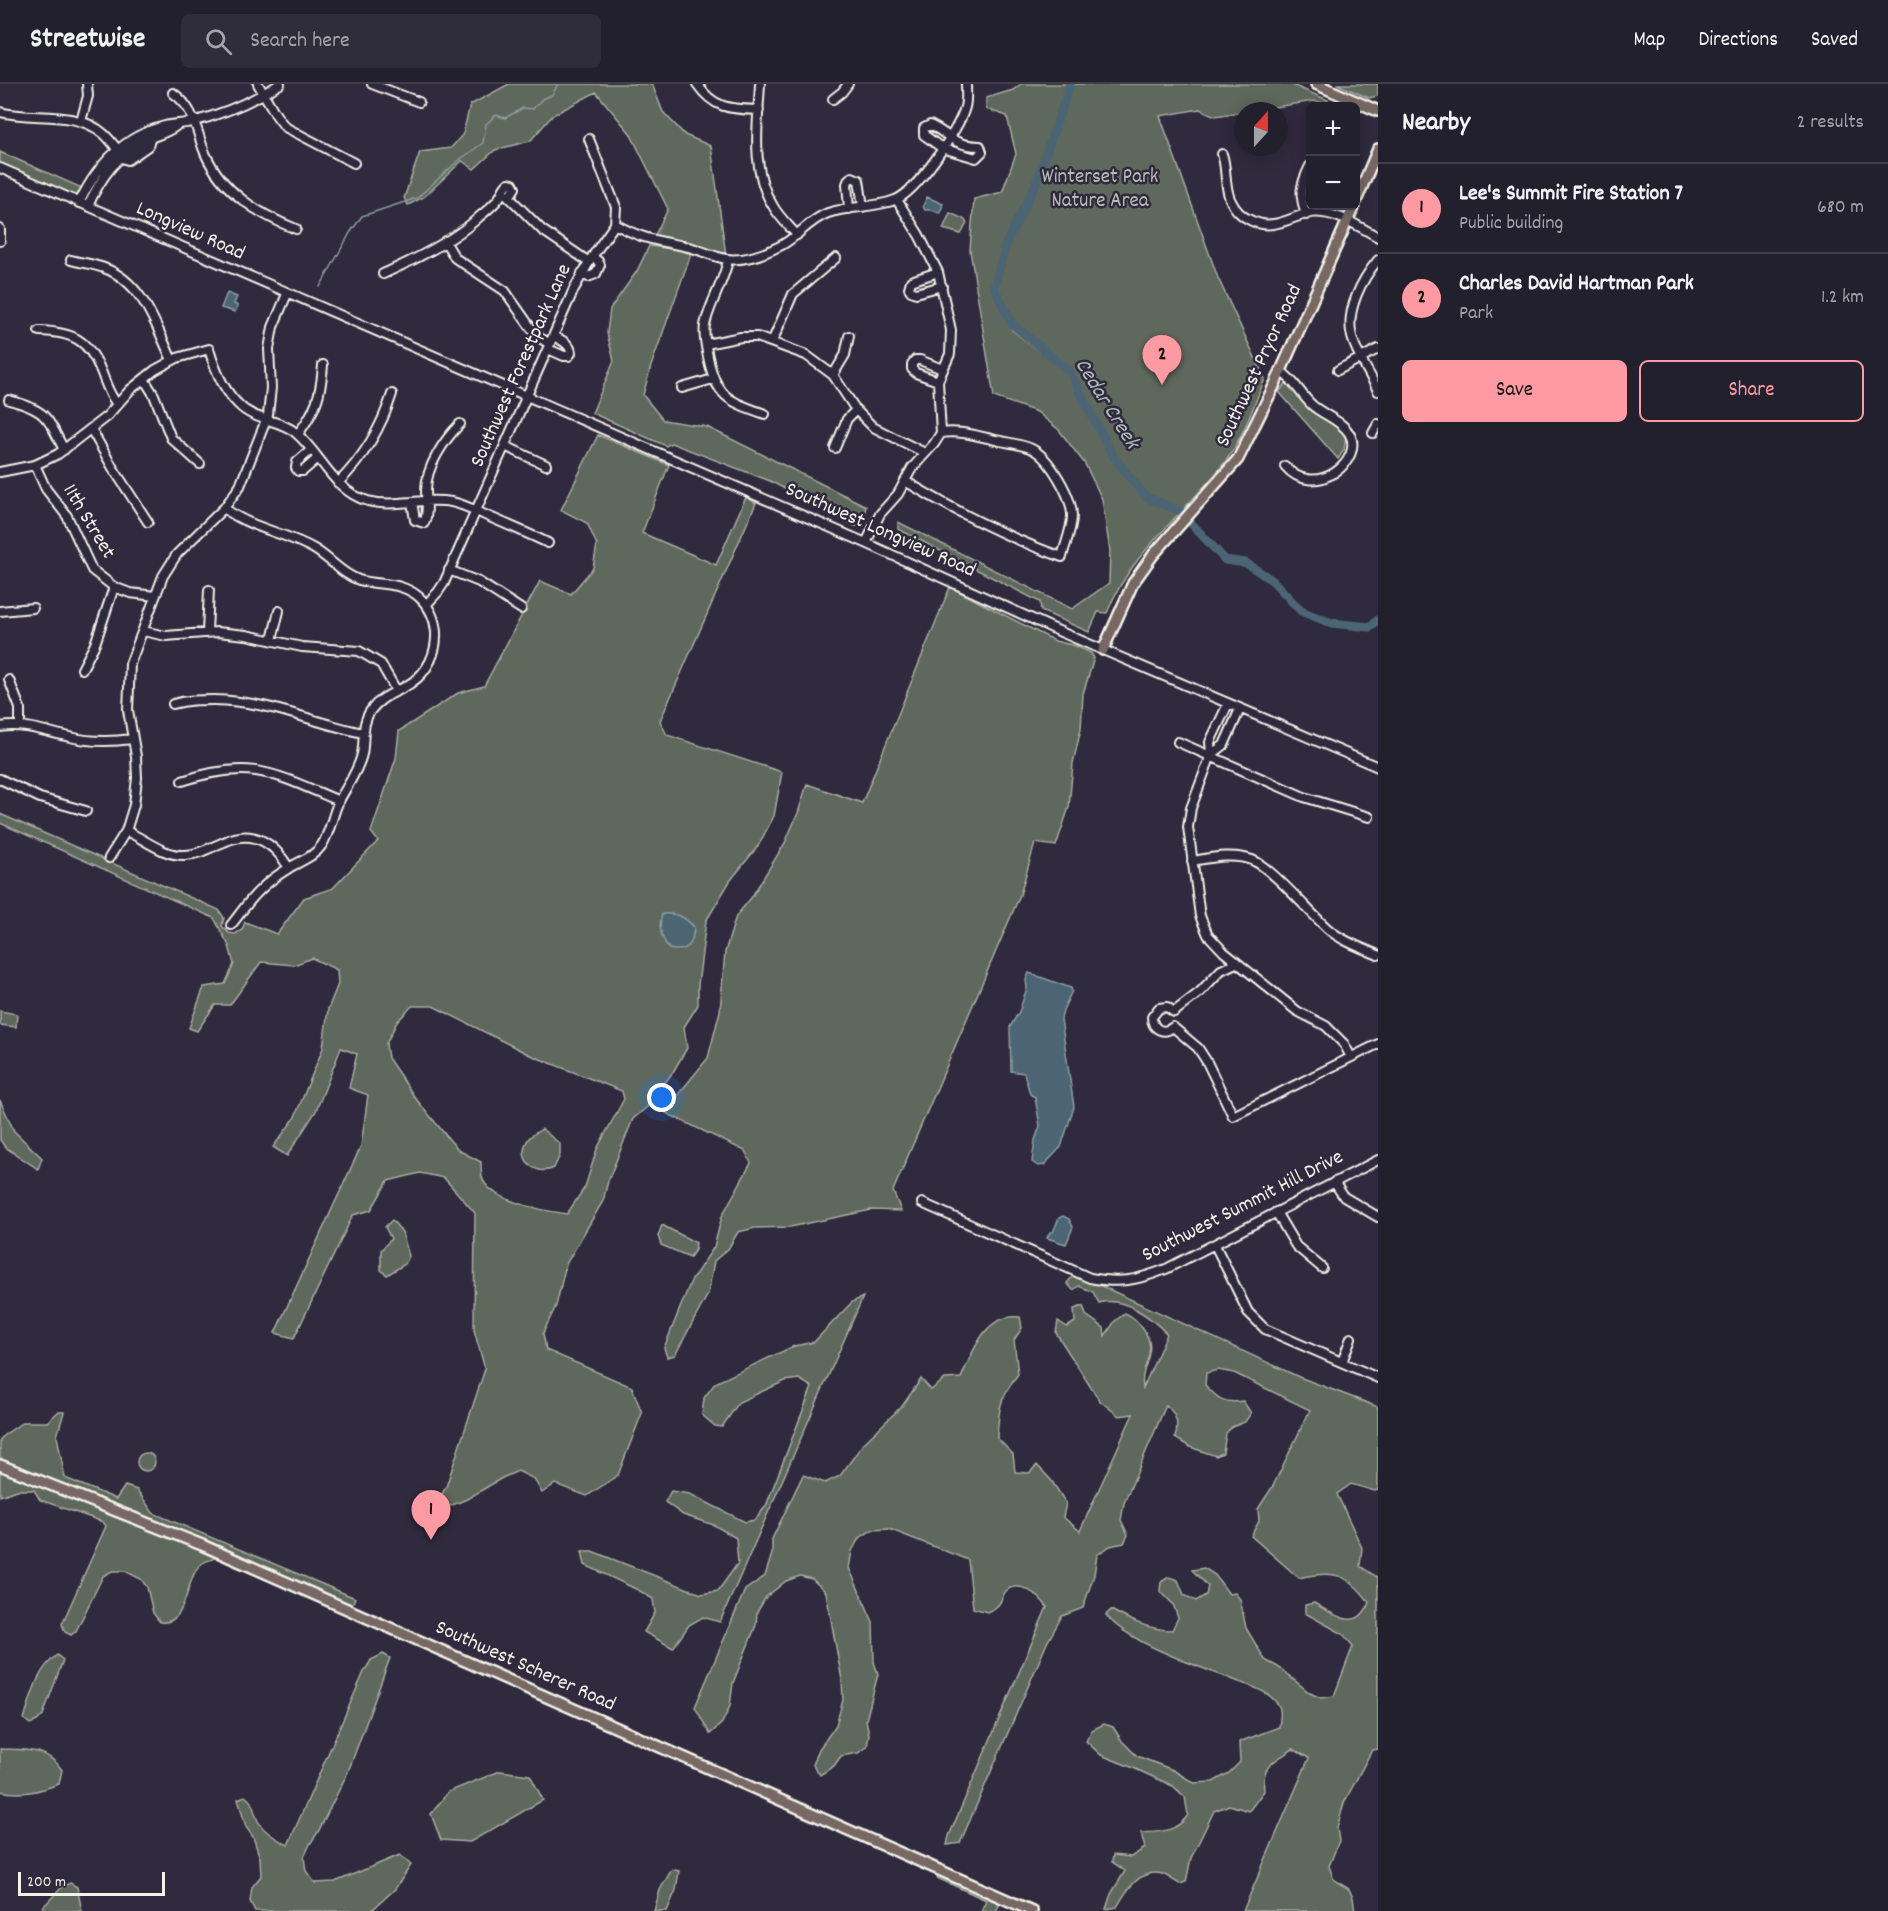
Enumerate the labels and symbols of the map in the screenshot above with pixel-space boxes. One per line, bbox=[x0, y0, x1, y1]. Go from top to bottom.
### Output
north arrow bbox=[1234, 102, 1288, 156]
park label: Winterset Park Nature Area bbox=[1042, 163, 1158, 217]
street label: Longview Road bbox=[131, 195, 249, 269]
street label: Southwest Forestpark Lane bbox=[464, 260, 580, 472]
street label: Southwest Pryor Road bbox=[1209, 280, 1311, 452]
pin: 2 bbox=[1142, 336, 1182, 385]
water label: Cedar Creek bbox=[1066, 353, 1147, 457]
street label: Southwest Longview Road bbox=[780, 476, 980, 586]
street label: 11th Street bbox=[54, 479, 122, 565]
your location bbox=[647, 1083, 676, 1112]
street label: Southwest Summit Hill Drive bbox=[1137, 1143, 1349, 1271]
pin: 1 bbox=[412, 1490, 450, 1540]
street label: Southwest Scherer Road bbox=[430, 1614, 620, 1720]
scale bar bbox=[18, 1869, 165, 1896]

